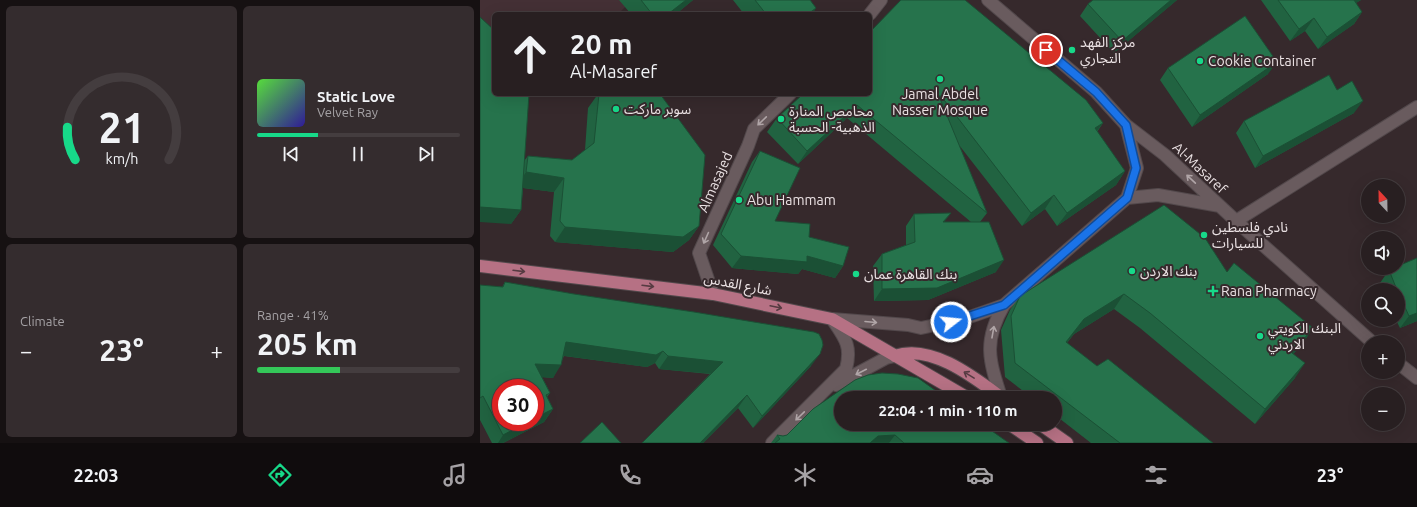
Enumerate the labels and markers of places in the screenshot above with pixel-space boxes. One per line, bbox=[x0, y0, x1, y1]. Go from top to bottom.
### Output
pin bbox=[1029, 33, 1063, 67]
place label: مركز الفهد التجاري bbox=[1080, 34, 1135, 69]
marker: مركز الفهد التجاري bbox=[1067, 45, 1077, 55]
place label: Cookie Container bbox=[1208, 53, 1317, 69]
marker: Cookie Container bbox=[1195, 56, 1205, 66]
marker: Jamal Abdel Nasser Mosque bbox=[935, 74, 945, 84]
place label: Jamal Abdel Nasser Mosque bbox=[892, 86, 988, 118]
place label: سوبر ماركت bbox=[624, 101, 691, 118]
place label: محامص المنارة الذهبية- الحسبة bbox=[789, 103, 875, 135]
marker: سوبر ماركت bbox=[611, 104, 621, 114]
marker: محامص المنارة الذهبية- الحسبة bbox=[776, 114, 786, 124]
place label: Abu Hammam bbox=[747, 192, 836, 208]
marker: Abu Hammam bbox=[734, 195, 744, 205]
place label: نادي فلسطين للسيارات bbox=[1212, 219, 1288, 252]
marker: نادي فلسطين للسيارات bbox=[1199, 230, 1209, 240]
place label: بنك الاردن bbox=[1140, 263, 1197, 280]
place label: بنك القاهرة عمان bbox=[864, 266, 958, 283]
marker: بنك الاردن bbox=[1127, 266, 1137, 276]
marker: بنك القاهرة عمان bbox=[851, 269, 861, 279]
place label: Rana Pharmacy bbox=[1221, 283, 1317, 299]
marker: Rana Pharmacy bbox=[1208, 286, 1218, 296]
place label: البنك الكويتي الاردني bbox=[1268, 320, 1341, 355]
marker: البنك الكويتي الاردني bbox=[1255, 331, 1265, 341]

